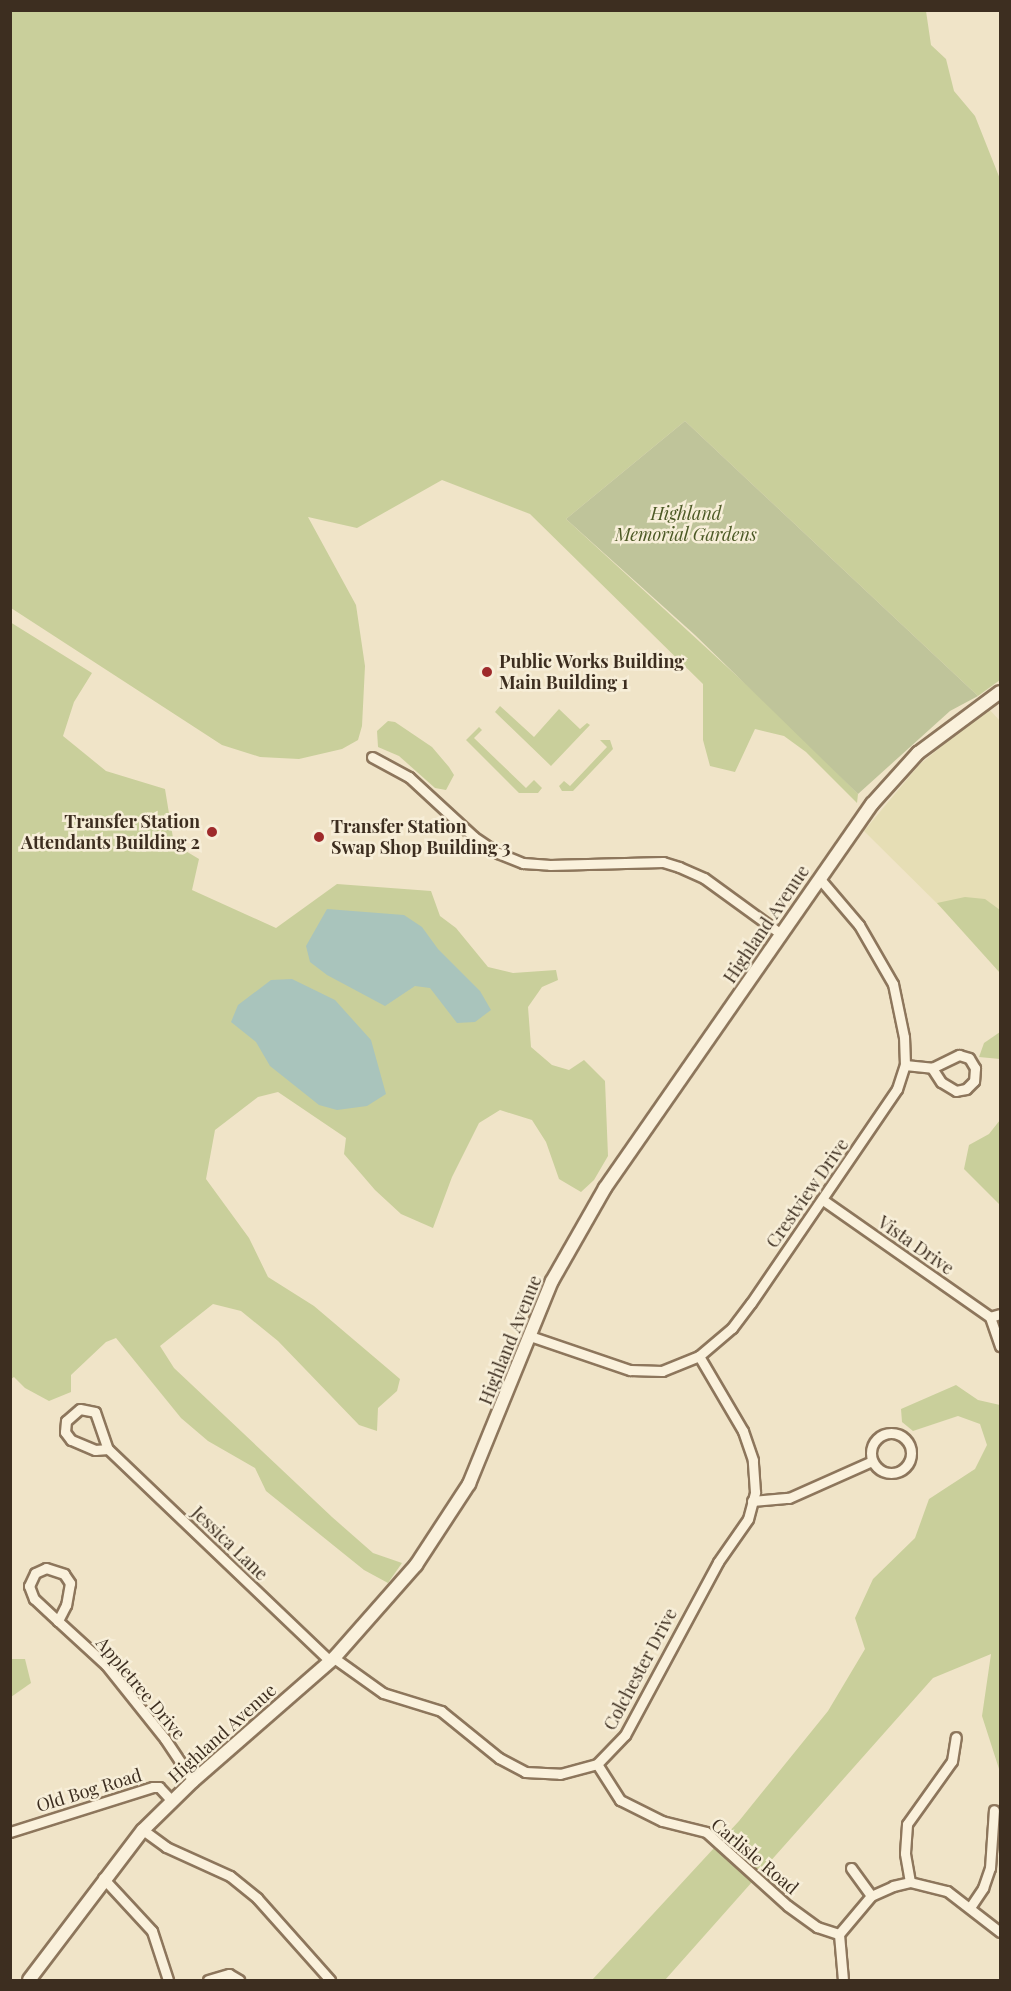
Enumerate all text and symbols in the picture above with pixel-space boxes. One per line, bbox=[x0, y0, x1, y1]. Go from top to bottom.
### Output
park label: Highland Memorial Gardens bbox=[615, 503, 757, 546]
place label: Public Works Building Main Building 1 bbox=[499, 651, 685, 694]
marker: Public Works Building Main Building 1 bbox=[480, 665, 494, 679]
place label: Transfer Station Attendants Building 2 bbox=[21, 811, 200, 854]
place label: Transfer Station Swap Shop Building 3 bbox=[331, 816, 511, 858]
marker: Transfer Station Attendants Building 2 bbox=[205, 825, 219, 839]
marker: Transfer Station Swap Shop Building 3 bbox=[312, 830, 326, 844]
street label: Highland Avenue bbox=[718, 861, 814, 987]
street label: Crestview Drive bbox=[761, 1134, 853, 1252]
street label: Vista Drive bbox=[874, 1211, 958, 1279]
street label: Highland Avenue bbox=[474, 1272, 546, 1408]
street label: Jessica Lane bbox=[187, 1501, 273, 1585]
street label: Colchester Drive bbox=[599, 1604, 681, 1734]
street label: Appletree Drive bbox=[92, 1632, 190, 1744]
street label: Highland Avenue bbox=[163, 1679, 281, 1787]
street label: Old Bog Road bbox=[34, 1764, 144, 1816]
street label: Carlisle Road bbox=[707, 1813, 803, 1899]

